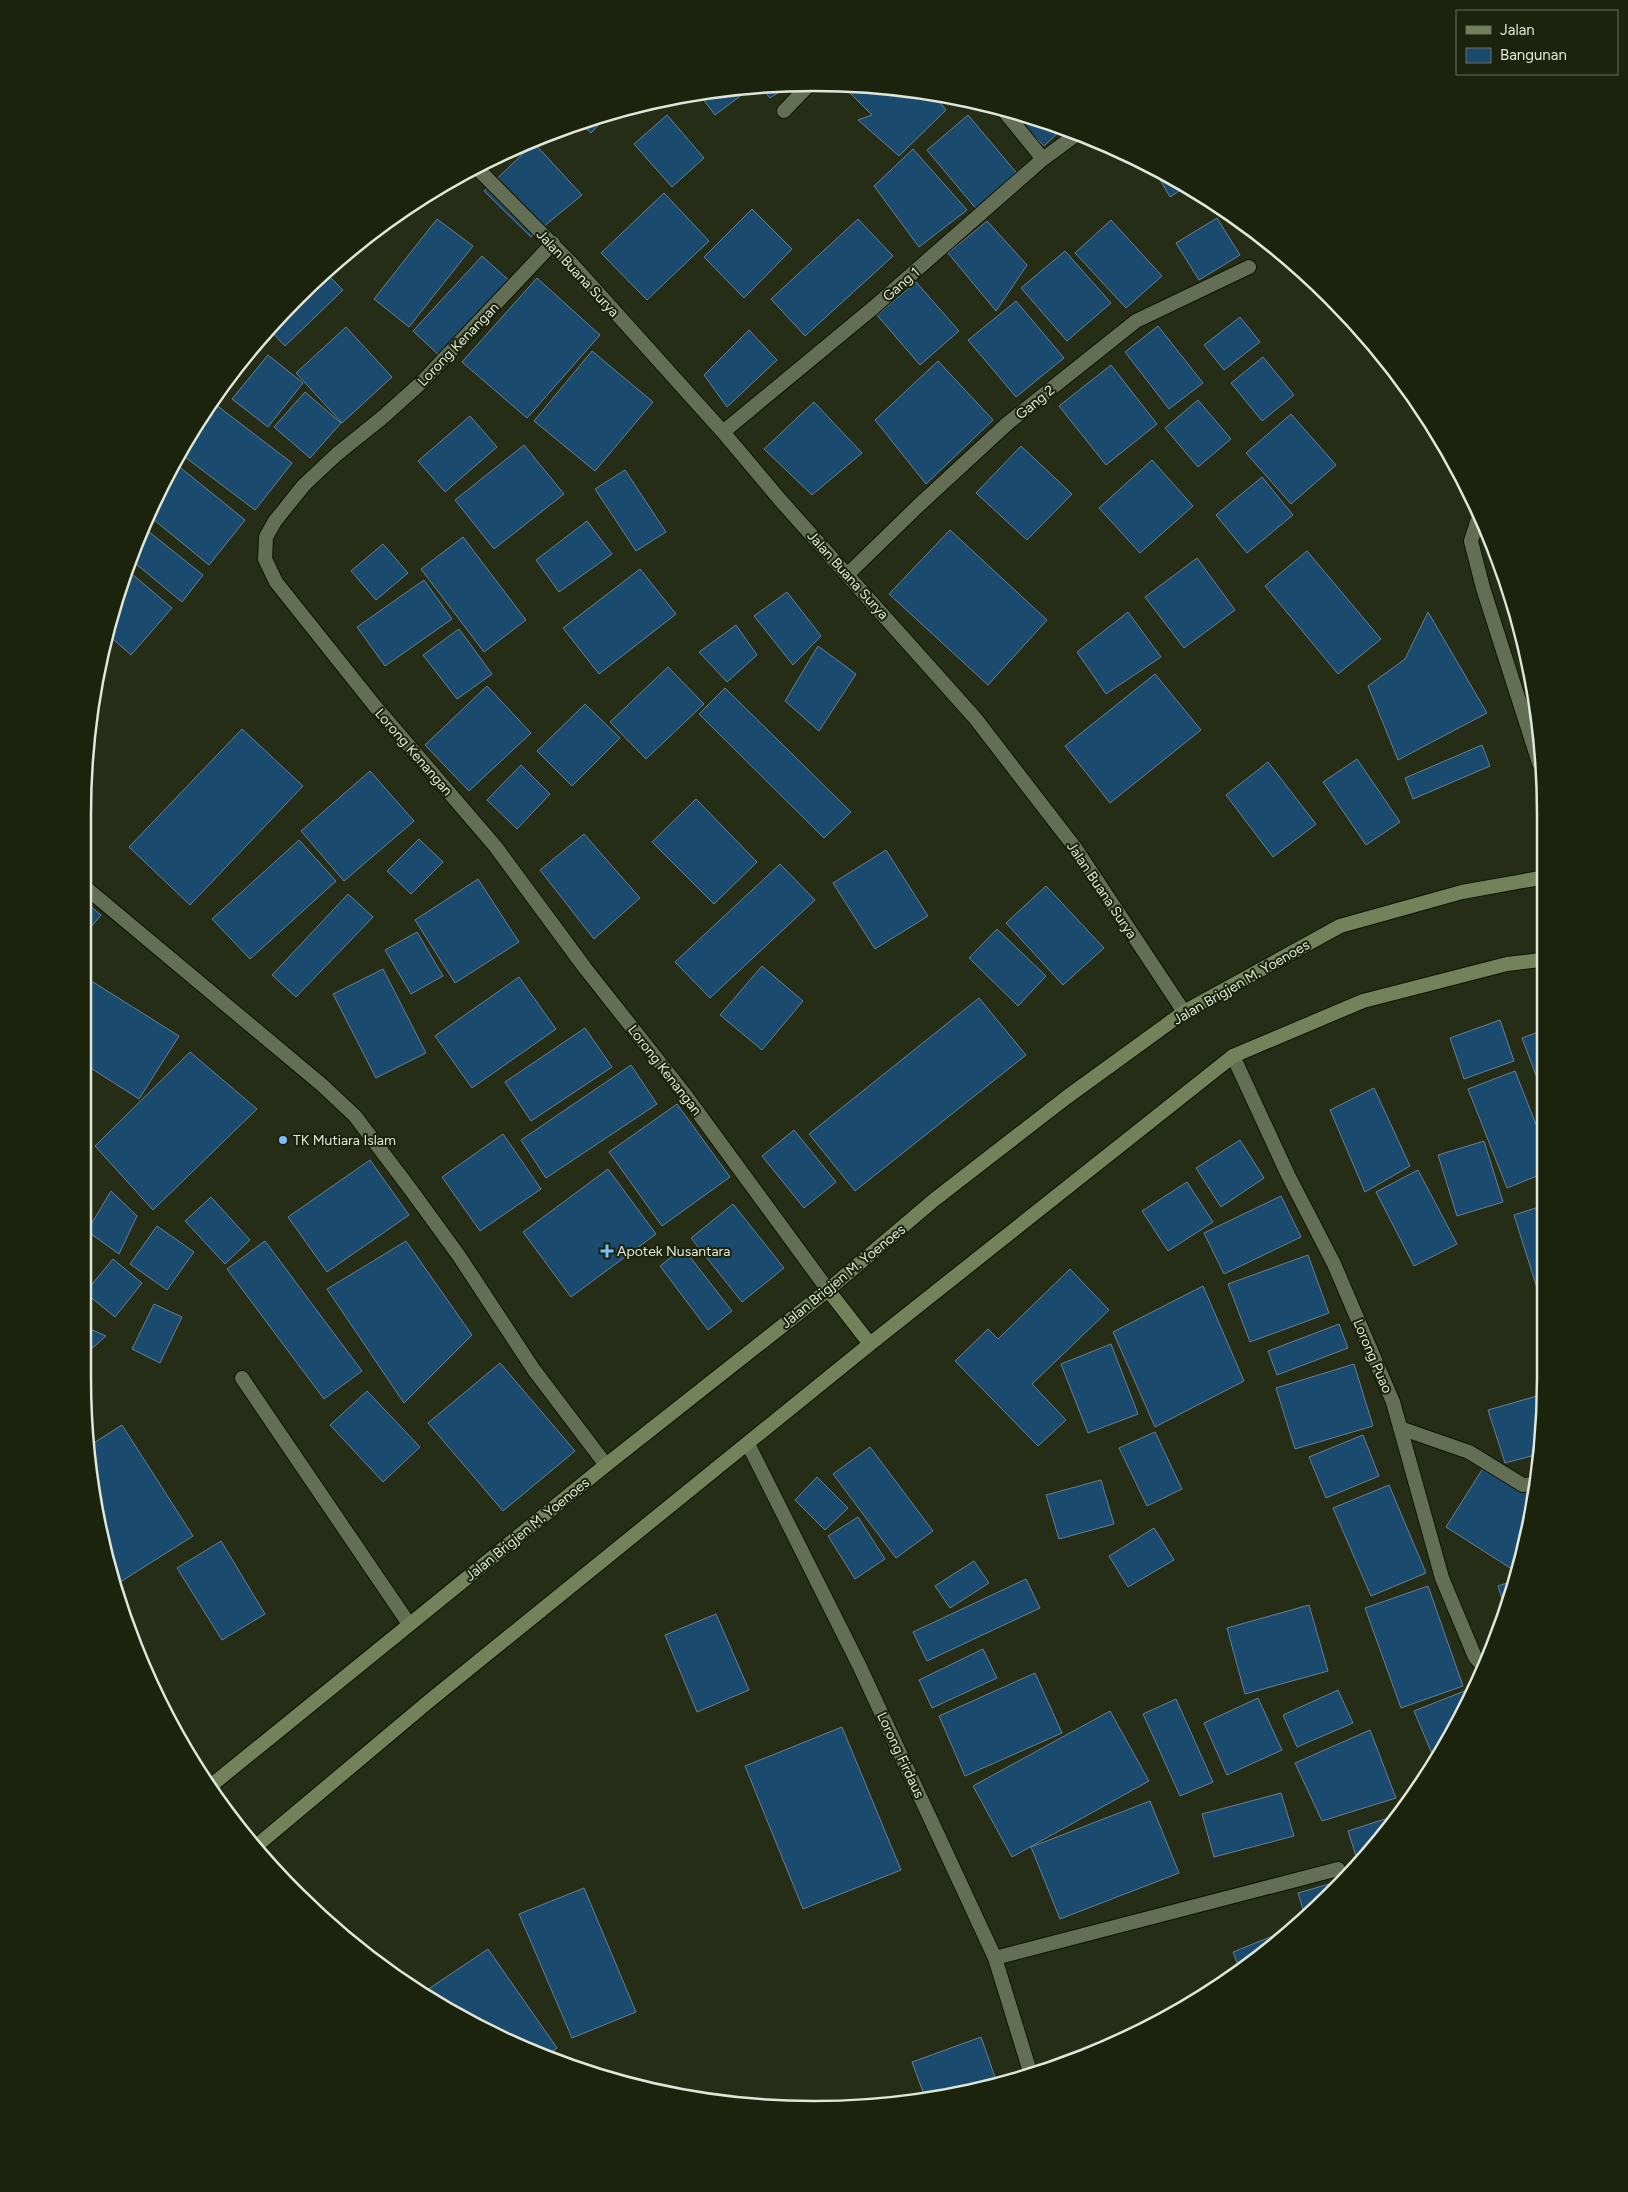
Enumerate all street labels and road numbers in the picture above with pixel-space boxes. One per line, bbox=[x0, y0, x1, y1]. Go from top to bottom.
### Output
street label: Jalan Buana Surya bbox=[533, 226, 622, 321]
street label: Gang 1 bbox=[880, 264, 923, 305]
street label: Lorong Kenangan bbox=[414, 299, 503, 390]
street label: Gang 2 bbox=[1012, 382, 1058, 423]
street label: Jalan Buana Surya bbox=[803, 528, 892, 623]
street label: Lorong Kenangan bbox=[371, 705, 456, 799]
street label: Jalan Buana Surya bbox=[1063, 839, 1140, 942]
street label: Jalan Brigjen M. Yoenoes bbox=[1170, 936, 1313, 1029]
street label: Lorong Kenangan bbox=[624, 1022, 705, 1119]
street label: Jalan Brigjen M. Yoenoes bbox=[778, 1221, 909, 1332]
street label: Lorong Puao bbox=[1349, 1317, 1396, 1396]
street label: Jalan Brigjen M. Yoenoes bbox=[462, 1474, 593, 1585]
street label: Lorong Firdaus bbox=[873, 1709, 928, 1801]

